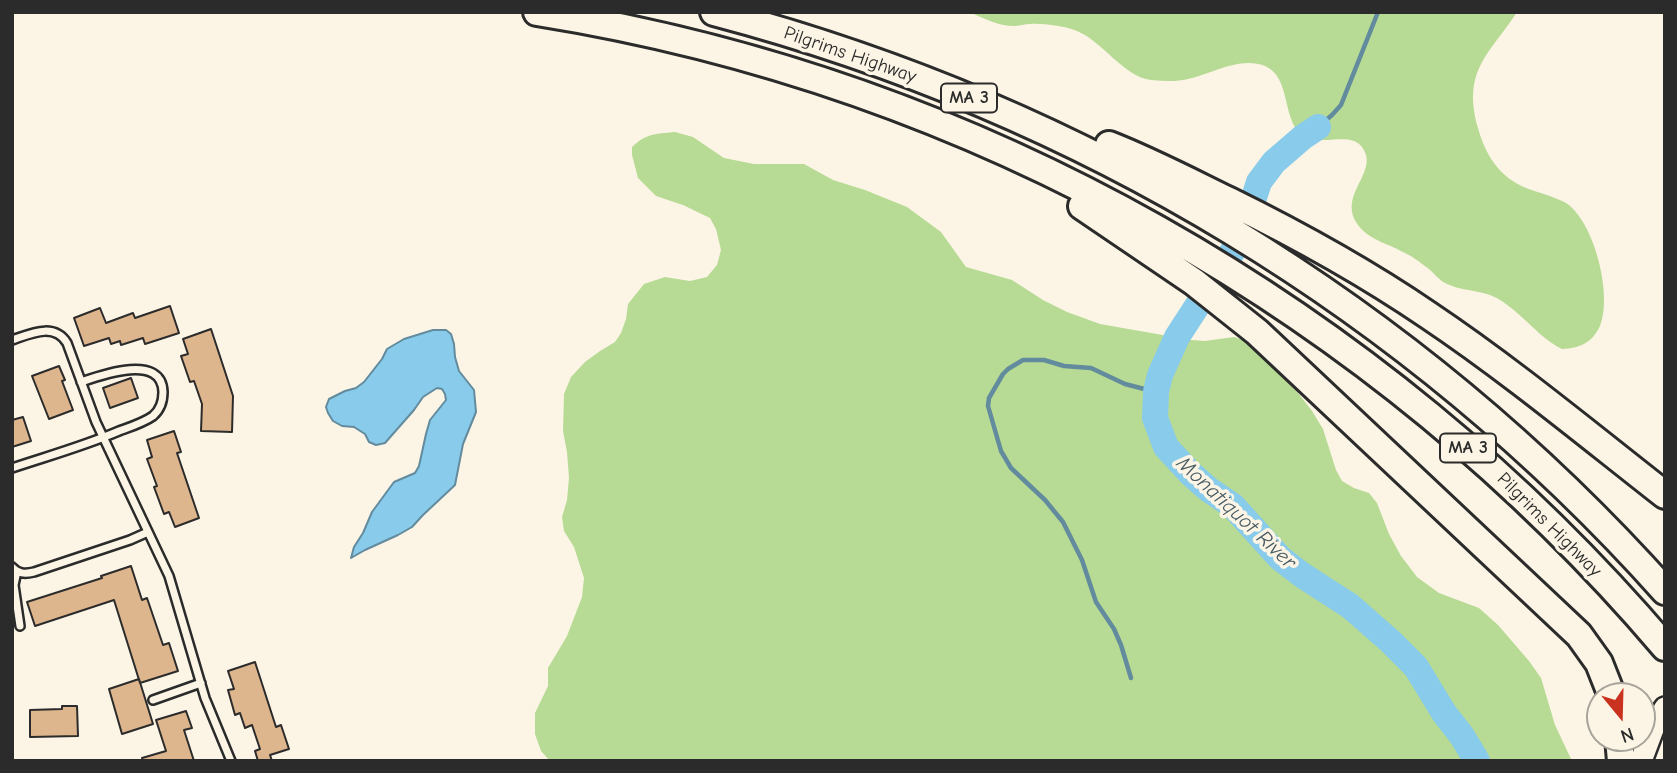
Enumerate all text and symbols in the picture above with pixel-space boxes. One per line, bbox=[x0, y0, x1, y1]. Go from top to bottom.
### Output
street label: Pilgrims Highway bbox=[781, 22, 919, 88]
road number: MA 3 bbox=[941, 84, 997, 113]
road number: MA 3 bbox=[1440, 434, 1496, 462]
water label: Monatiquot River bbox=[1171, 451, 1301, 575]
street label: Pilgrims Highway bbox=[1492, 468, 1606, 582]
north arrow bbox=[1586, 682, 1656, 752]
text: N bbox=[1618, 723, 1637, 747]

